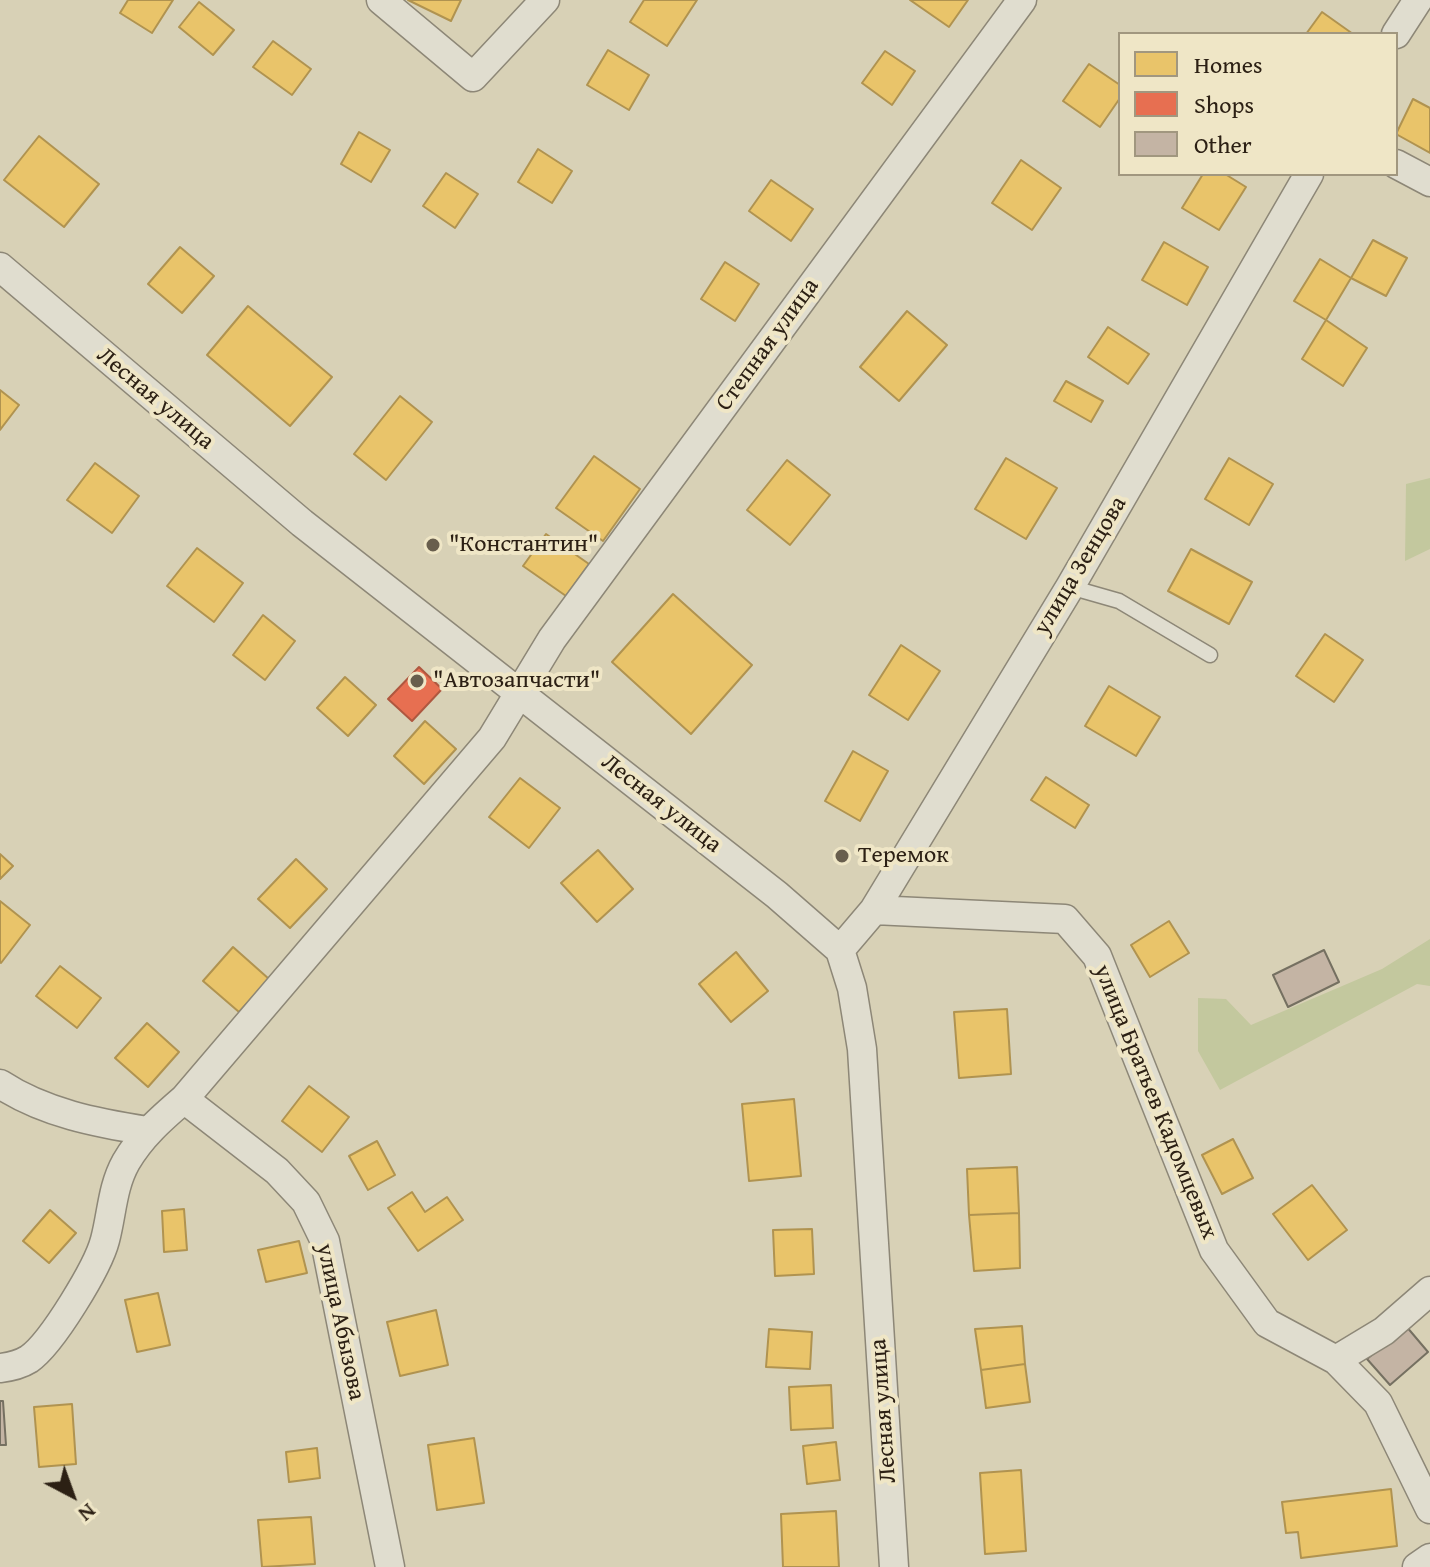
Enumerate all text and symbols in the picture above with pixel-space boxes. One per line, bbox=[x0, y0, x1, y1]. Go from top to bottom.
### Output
legend bbox=[1118, 32, 1398, 176]
text: Homes bbox=[1194, 47, 1263, 82]
text: Shops bbox=[1194, 87, 1254, 122]
text: Other bbox=[1194, 127, 1252, 162]
street label: Степная улица bbox=[710, 273, 826, 417]
street label: Лесная улица bbox=[90, 341, 220, 457]
street label: улица Зенцова bbox=[1028, 491, 1134, 641]
place label: "Константин" bbox=[449, 531, 598, 559]
marker: "Константин" bbox=[424, 536, 442, 554]
place label: "Автозапчасти" bbox=[433, 667, 600, 695]
marker: "Автозапчасти" bbox=[408, 672, 426, 690]
street label: Лесная улица bbox=[595, 748, 727, 860]
place label: Теремок bbox=[858, 842, 949, 870]
marker: Теремок bbox=[833, 847, 851, 865]
street label: улица Братьев Кадомцевых bbox=[1087, 961, 1223, 1243]
street label: улица Абызова bbox=[309, 1241, 371, 1403]
street label: Лесная улица bbox=[865, 1338, 903, 1484]
north arrow bbox=[32, 1455, 112, 1535]
text: N bbox=[72, 1496, 104, 1530]

